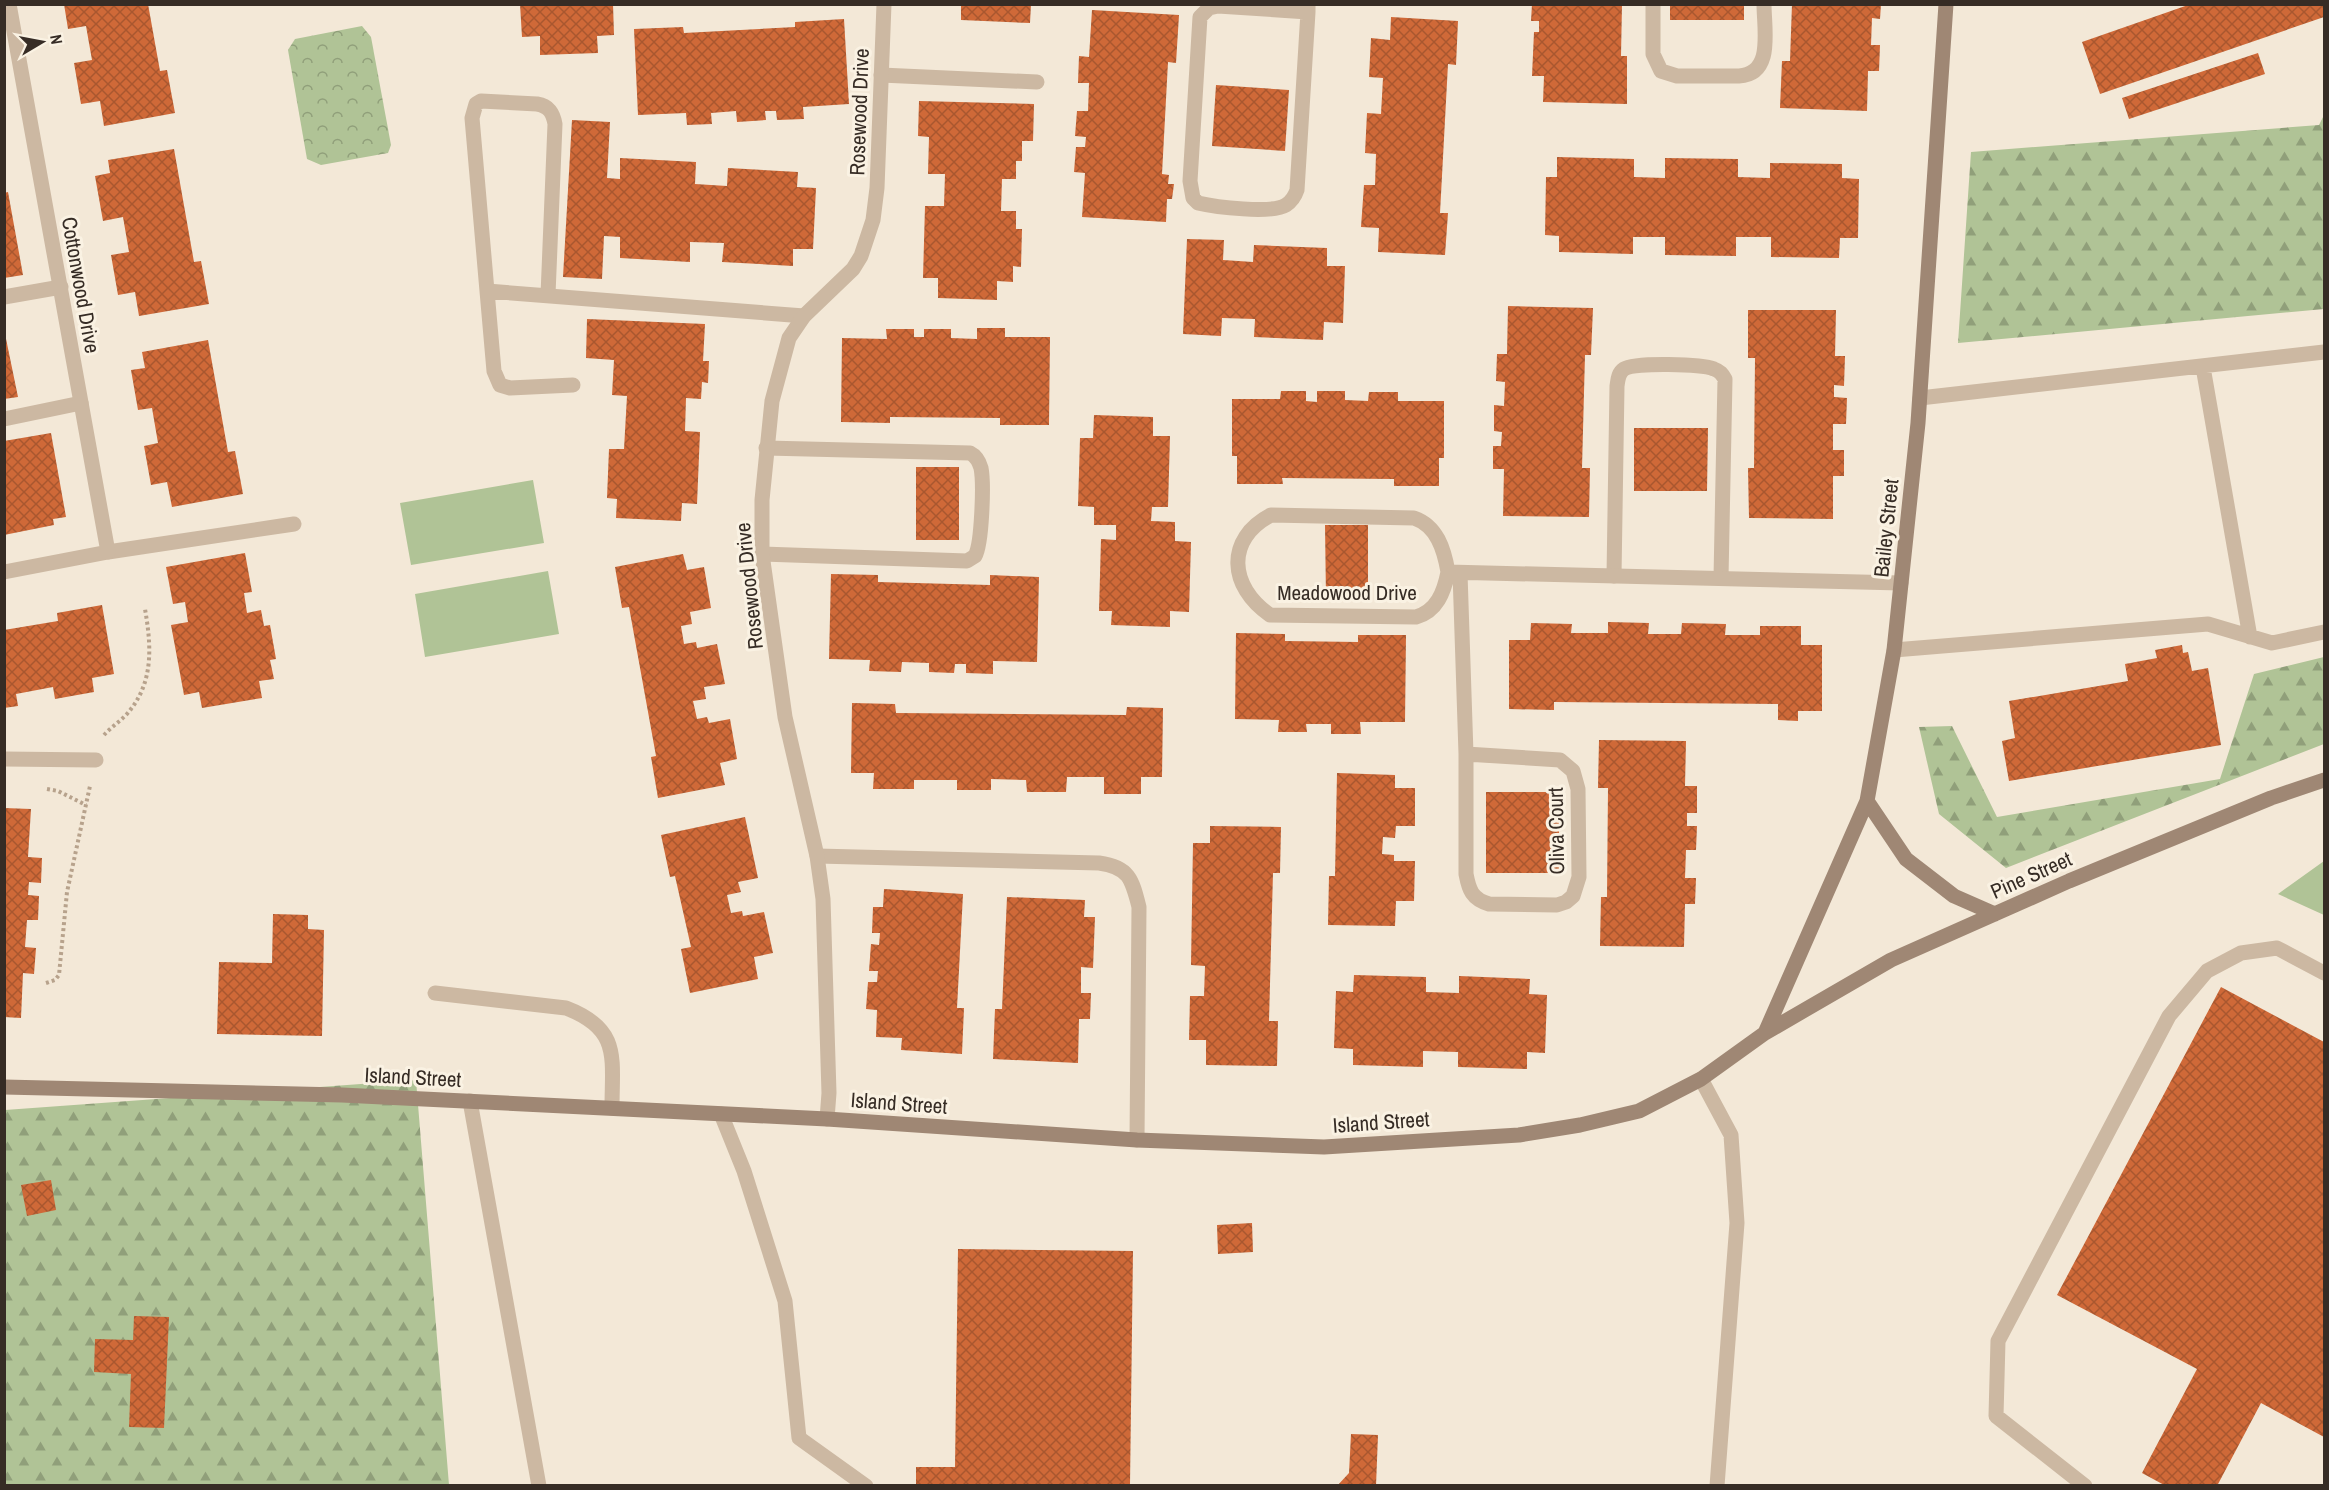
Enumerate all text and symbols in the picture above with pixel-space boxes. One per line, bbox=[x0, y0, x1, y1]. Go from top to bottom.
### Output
north arrow bbox=[12, 12, 72, 72]
text: N bbox=[45, 33, 68, 46]
street label: Rosewood Drive bbox=[842, 48, 876, 176]
street label: Cottonwood Drive bbox=[55, 215, 107, 355]
street label: Bailey Street bbox=[1866, 477, 1906, 579]
street label: Rosewood Drive bbox=[728, 521, 770, 651]
street label: Meadowood Drive bbox=[1277, 578, 1417, 607]
street label: Oliva Court bbox=[1541, 787, 1571, 875]
street label: Pine Street bbox=[1986, 844, 2076, 906]
street label: Island Street bbox=[364, 1060, 462, 1094]
street label: Island Street bbox=[850, 1085, 948, 1121]
street label: Island Street bbox=[1332, 1104, 1430, 1140]

